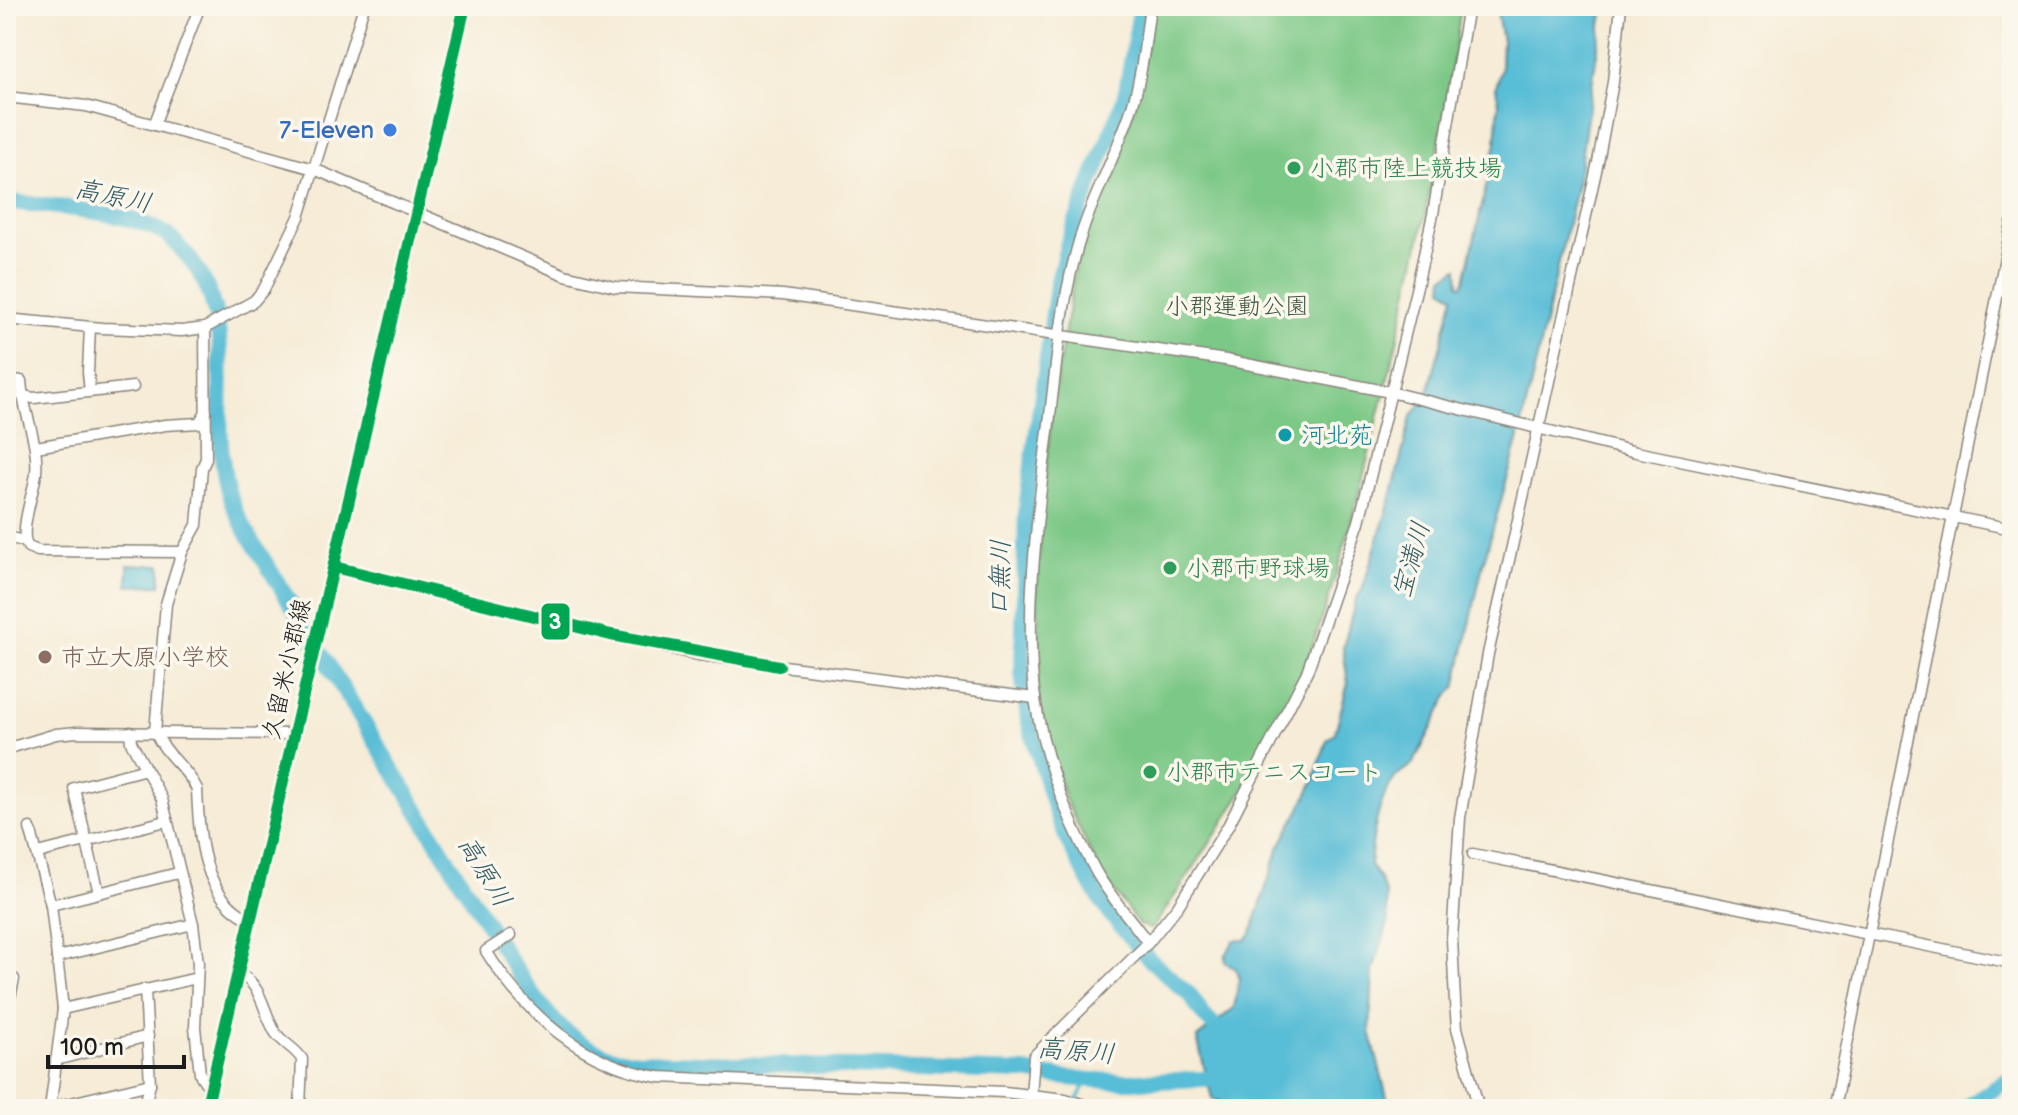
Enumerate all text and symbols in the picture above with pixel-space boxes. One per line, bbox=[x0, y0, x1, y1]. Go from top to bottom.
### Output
place label: 7-Eleven bbox=[279, 116, 374, 145]
marker: 7-Eleven bbox=[381, 121, 399, 139]
place label: 小郡市陸上競技場 bbox=[1310, 154, 1502, 183]
marker: 小郡市陸上競技場 bbox=[1285, 159, 1303, 177]
water label: 高原川 bbox=[72, 174, 154, 220]
park label: 小郡運動公園 bbox=[1165, 292, 1309, 321]
place label: 河北苑 bbox=[1301, 421, 1373, 450]
marker: 河北苑 bbox=[1276, 426, 1294, 444]
water label: 宝満川 bbox=[1386, 518, 1438, 602]
water label: 口無川 bbox=[985, 539, 1017, 617]
place label: 小郡市野球場 bbox=[1186, 554, 1330, 583]
marker: 小郡市野球場 bbox=[1161, 559, 1179, 577]
street label: 久留米小郡線 bbox=[257, 596, 317, 742]
line badge: 3 bbox=[540, 602, 571, 641]
text: 3 bbox=[549, 609, 562, 636]
place label: 市立大原小学校 bbox=[61, 643, 229, 672]
marker: 市立大原小学校 bbox=[36, 648, 54, 666]
place label: 小郡市テニスコート bbox=[1166, 758, 1382, 787]
marker: 小郡市テニスコート bbox=[1141, 763, 1159, 781]
water label: 高原川 bbox=[451, 831, 517, 913]
scale bar bbox=[48, 1019, 184, 1069]
text: 100 m bbox=[60, 1033, 124, 1062]
water label: 高原川 bbox=[1036, 1033, 1116, 1071]

